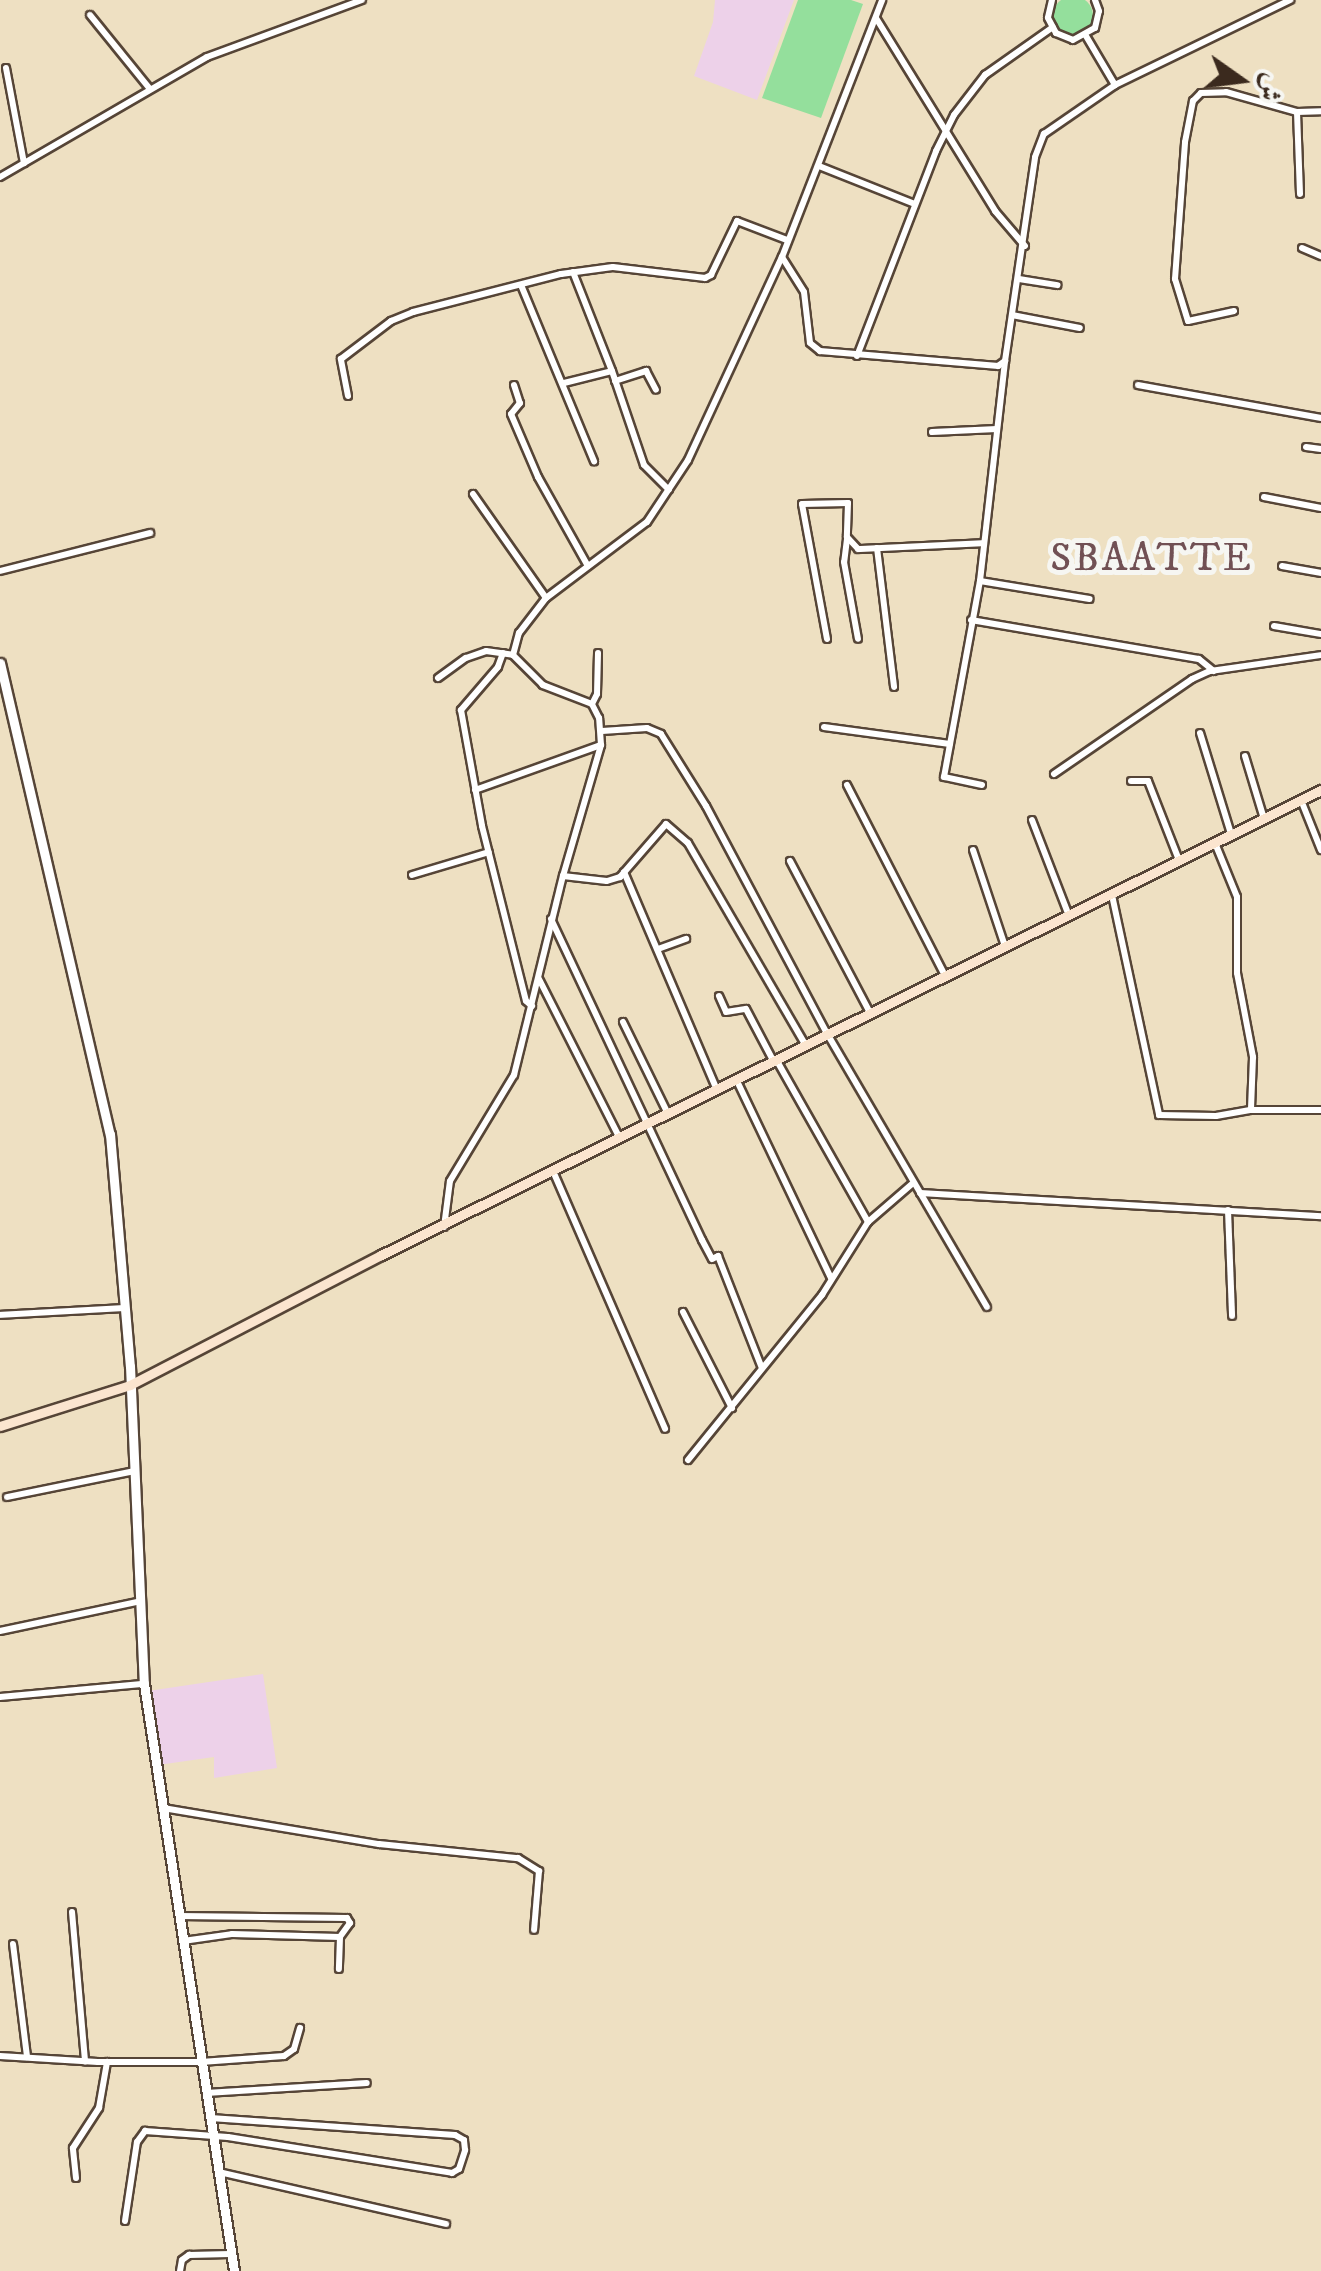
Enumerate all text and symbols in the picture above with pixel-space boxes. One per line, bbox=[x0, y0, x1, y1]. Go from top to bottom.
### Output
north arrow bbox=[1191, 30, 1291, 130]
text: ش bbox=[1250, 70, 1291, 105]
district label: SBAATTE bbox=[1050, 535, 1254, 583]

